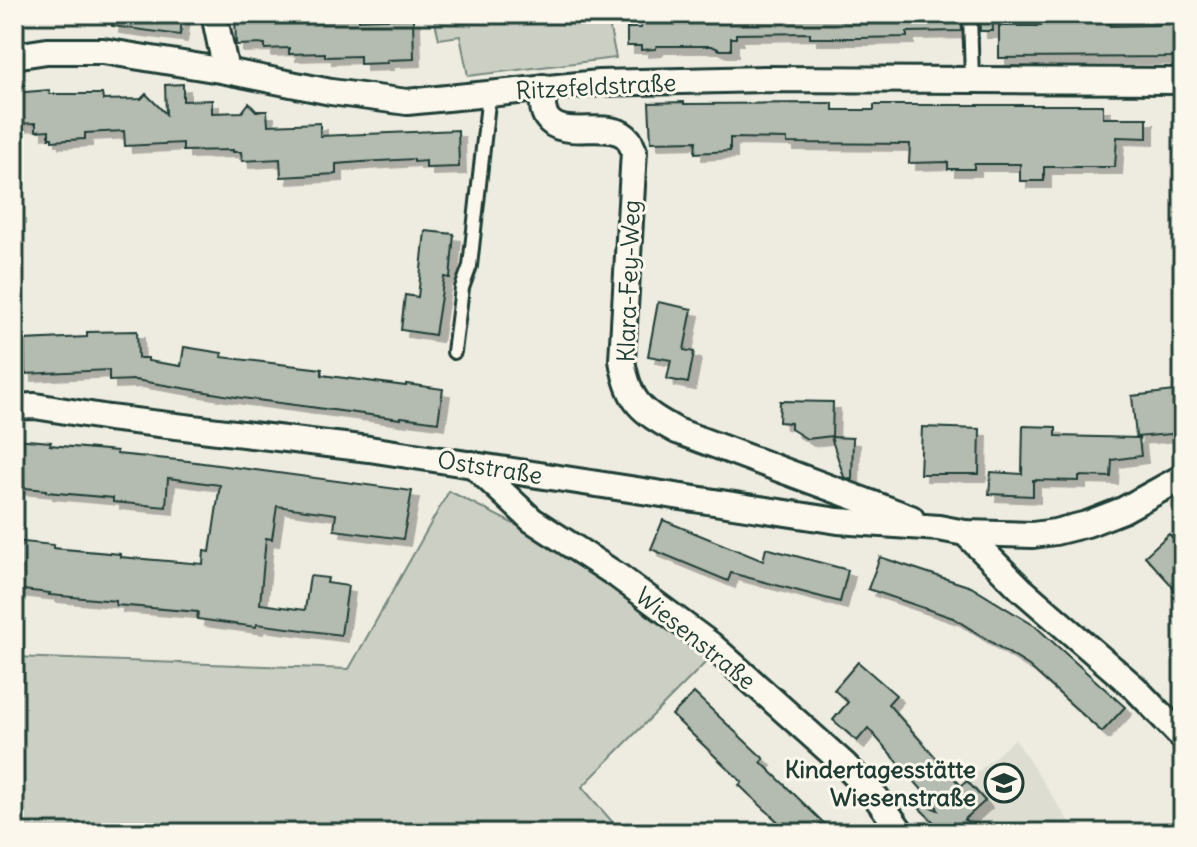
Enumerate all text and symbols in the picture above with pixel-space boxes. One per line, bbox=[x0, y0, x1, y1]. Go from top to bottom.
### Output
street label: Ritzefeldstraße bbox=[515, 67, 677, 105]
street label: Klara-Fey-Weg bbox=[610, 199, 646, 363]
street label: Oststraße bbox=[435, 444, 545, 490]
street label: Wiesenstraße bbox=[630, 580, 762, 696]
place label: Kindertagesstätte Wiesenstraße bbox=[785, 754, 976, 812]
school or university icon: Kindertagesstätte Wiesenstraße bbox=[983, 762, 1025, 804]

